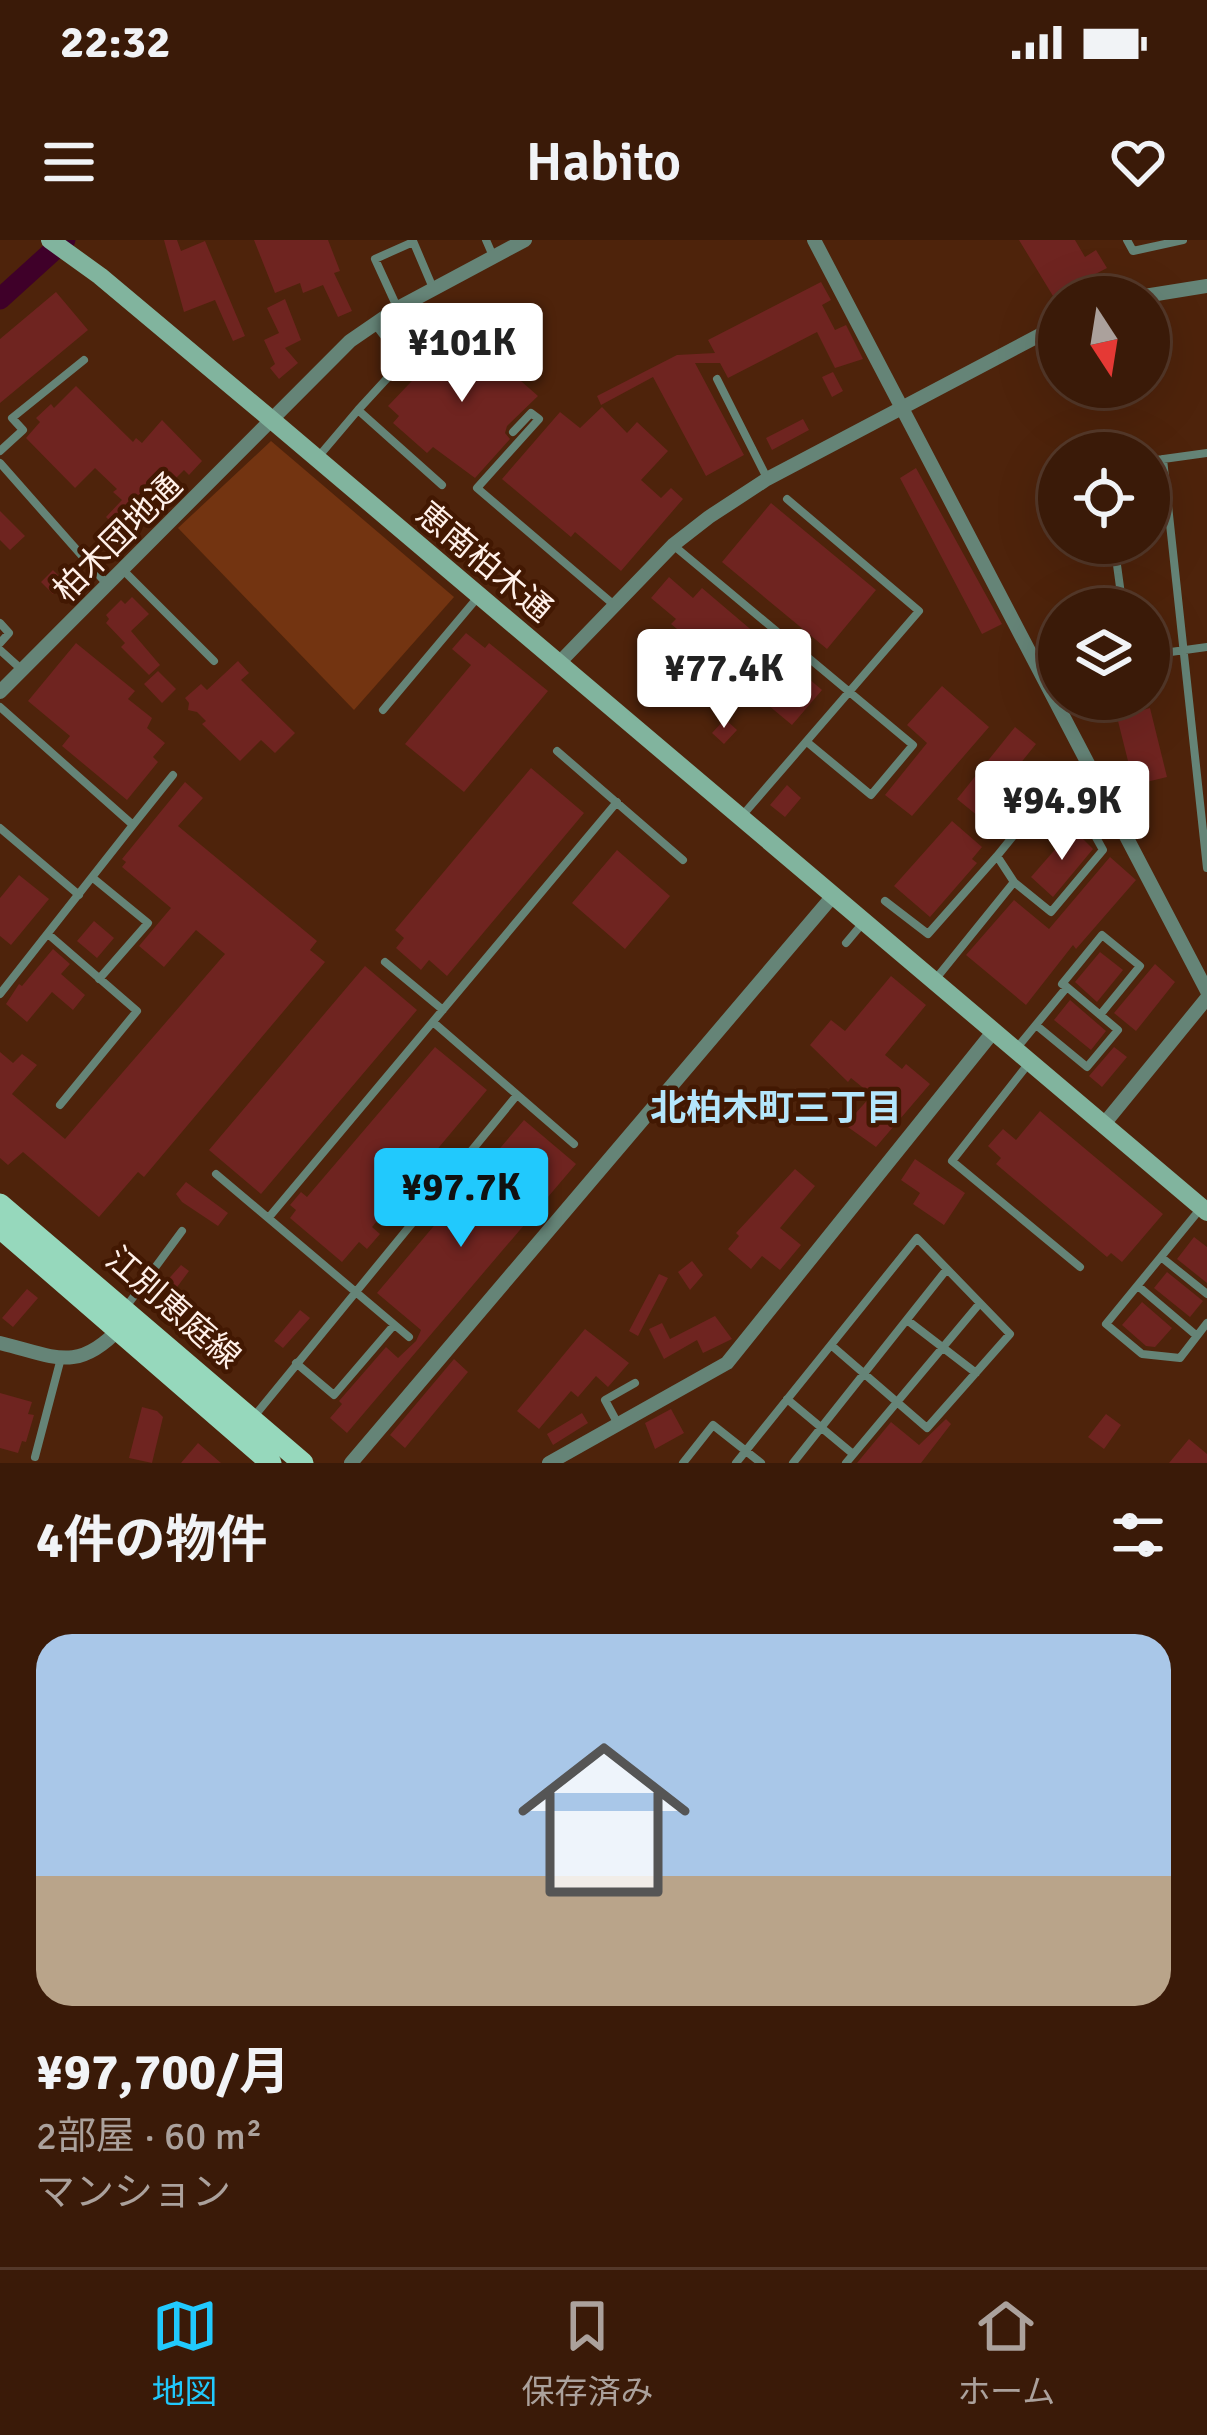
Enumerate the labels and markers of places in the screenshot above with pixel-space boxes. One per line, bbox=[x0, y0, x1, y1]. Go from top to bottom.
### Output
pin: ¥101K bbox=[378, 303, 546, 405]
pin: ¥77.4K bbox=[626, 629, 822, 731]
pin: ¥94.9K bbox=[964, 761, 1160, 863]
pin: ¥97.7K bbox=[363, 1148, 559, 1250]

